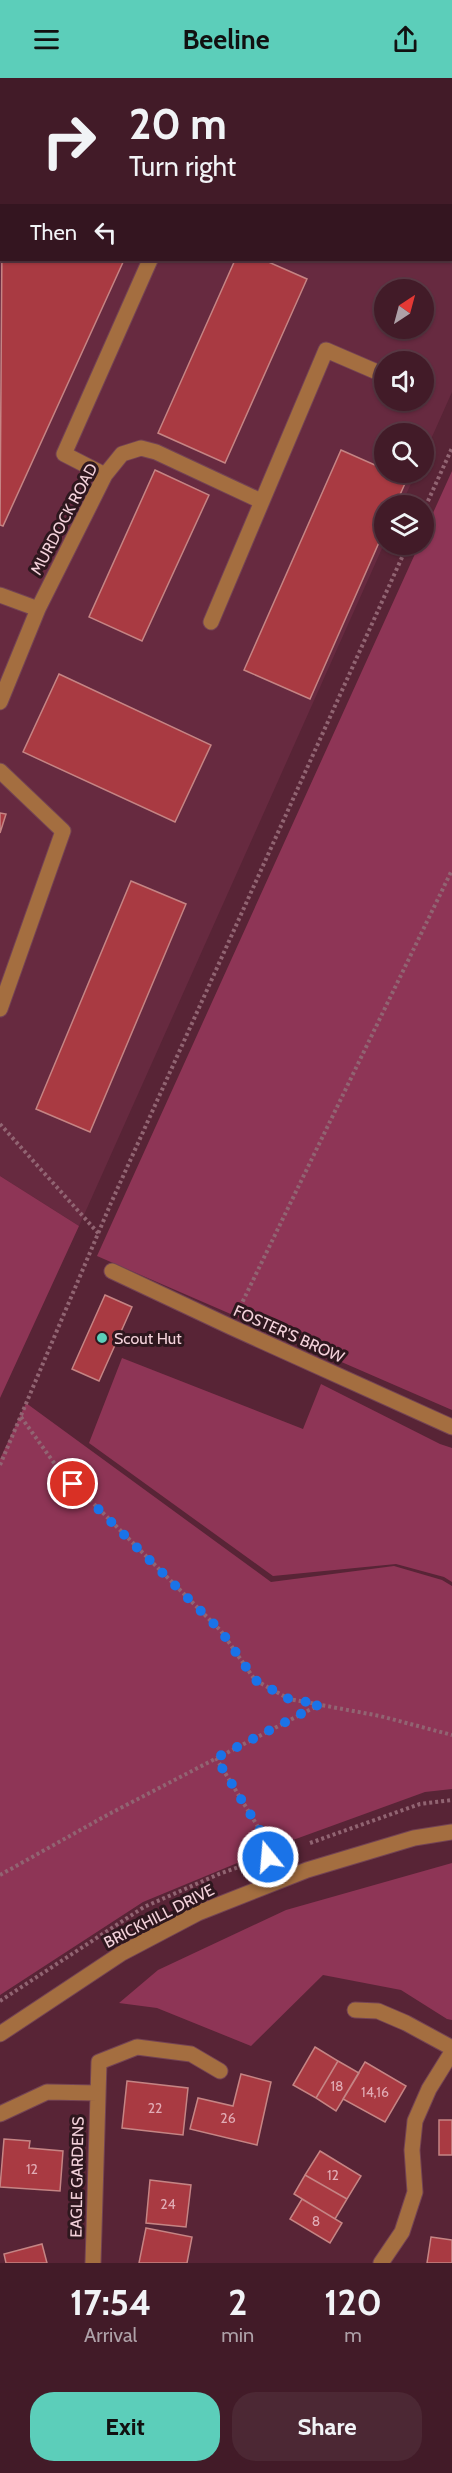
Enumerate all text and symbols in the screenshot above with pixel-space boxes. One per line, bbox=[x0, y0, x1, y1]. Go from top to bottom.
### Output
icon: menu bbox=[30, 23, 63, 56]
text: Beeline bbox=[182, 23, 270, 56]
icon: share bbox=[389, 23, 422, 56]
text: 20 m bbox=[129, 98, 227, 150]
icon: right bbox=[30, 102, 108, 180]
text: Turn right bbox=[129, 150, 236, 183]
icon: left bbox=[89, 216, 122, 249]
text: Then bbox=[30, 219, 77, 246]
north arrow bbox=[374, 279, 434, 339]
map controls bbox=[374, 279, 434, 555]
button: sound bbox=[374, 351, 434, 411]
button: search bbox=[374, 423, 434, 483]
street label: MURDOCK ROAD bbox=[27, 460, 101, 578]
button: layers bbox=[374, 495, 434, 555]
street label: FOSTER'S BROW bbox=[231, 1301, 348, 1367]
place label: Scout Hut bbox=[114, 1329, 182, 1348]
marker: Scout Hut bbox=[95, 1331, 109, 1345]
pin bbox=[47, 1458, 98, 1509]
icon: arrive bbox=[56, 1467, 89, 1500]
position arrow bbox=[236, 1825, 300, 1889]
street label: BRICKHILL DRIVE bbox=[101, 1880, 217, 1952]
house number: 18 bbox=[330, 2077, 344, 2095]
house number: 14,16 bbox=[361, 2083, 389, 2101]
house number: 22 bbox=[148, 2099, 162, 2117]
house number: 26 bbox=[220, 2109, 236, 2127]
street label: EAGLE GARDENS bbox=[66, 2116, 88, 2238]
house number: 12 bbox=[26, 2160, 38, 2178]
house number: 12 bbox=[327, 2166, 339, 2184]
house number: 24 bbox=[160, 2195, 176, 2213]
house number: 8 bbox=[312, 2212, 320, 2230]
text: 17:54 bbox=[70, 2280, 151, 2324]
text: 2 bbox=[228, 2280, 247, 2324]
text: 120 bbox=[324, 2280, 382, 2324]
text: Arrival bbox=[84, 2323, 137, 2347]
text: min bbox=[221, 2323, 254, 2347]
text: m bbox=[344, 2323, 362, 2347]
button: Exit bbox=[30, 2392, 220, 2461]
button: Share bbox=[232, 2392, 422, 2461]

